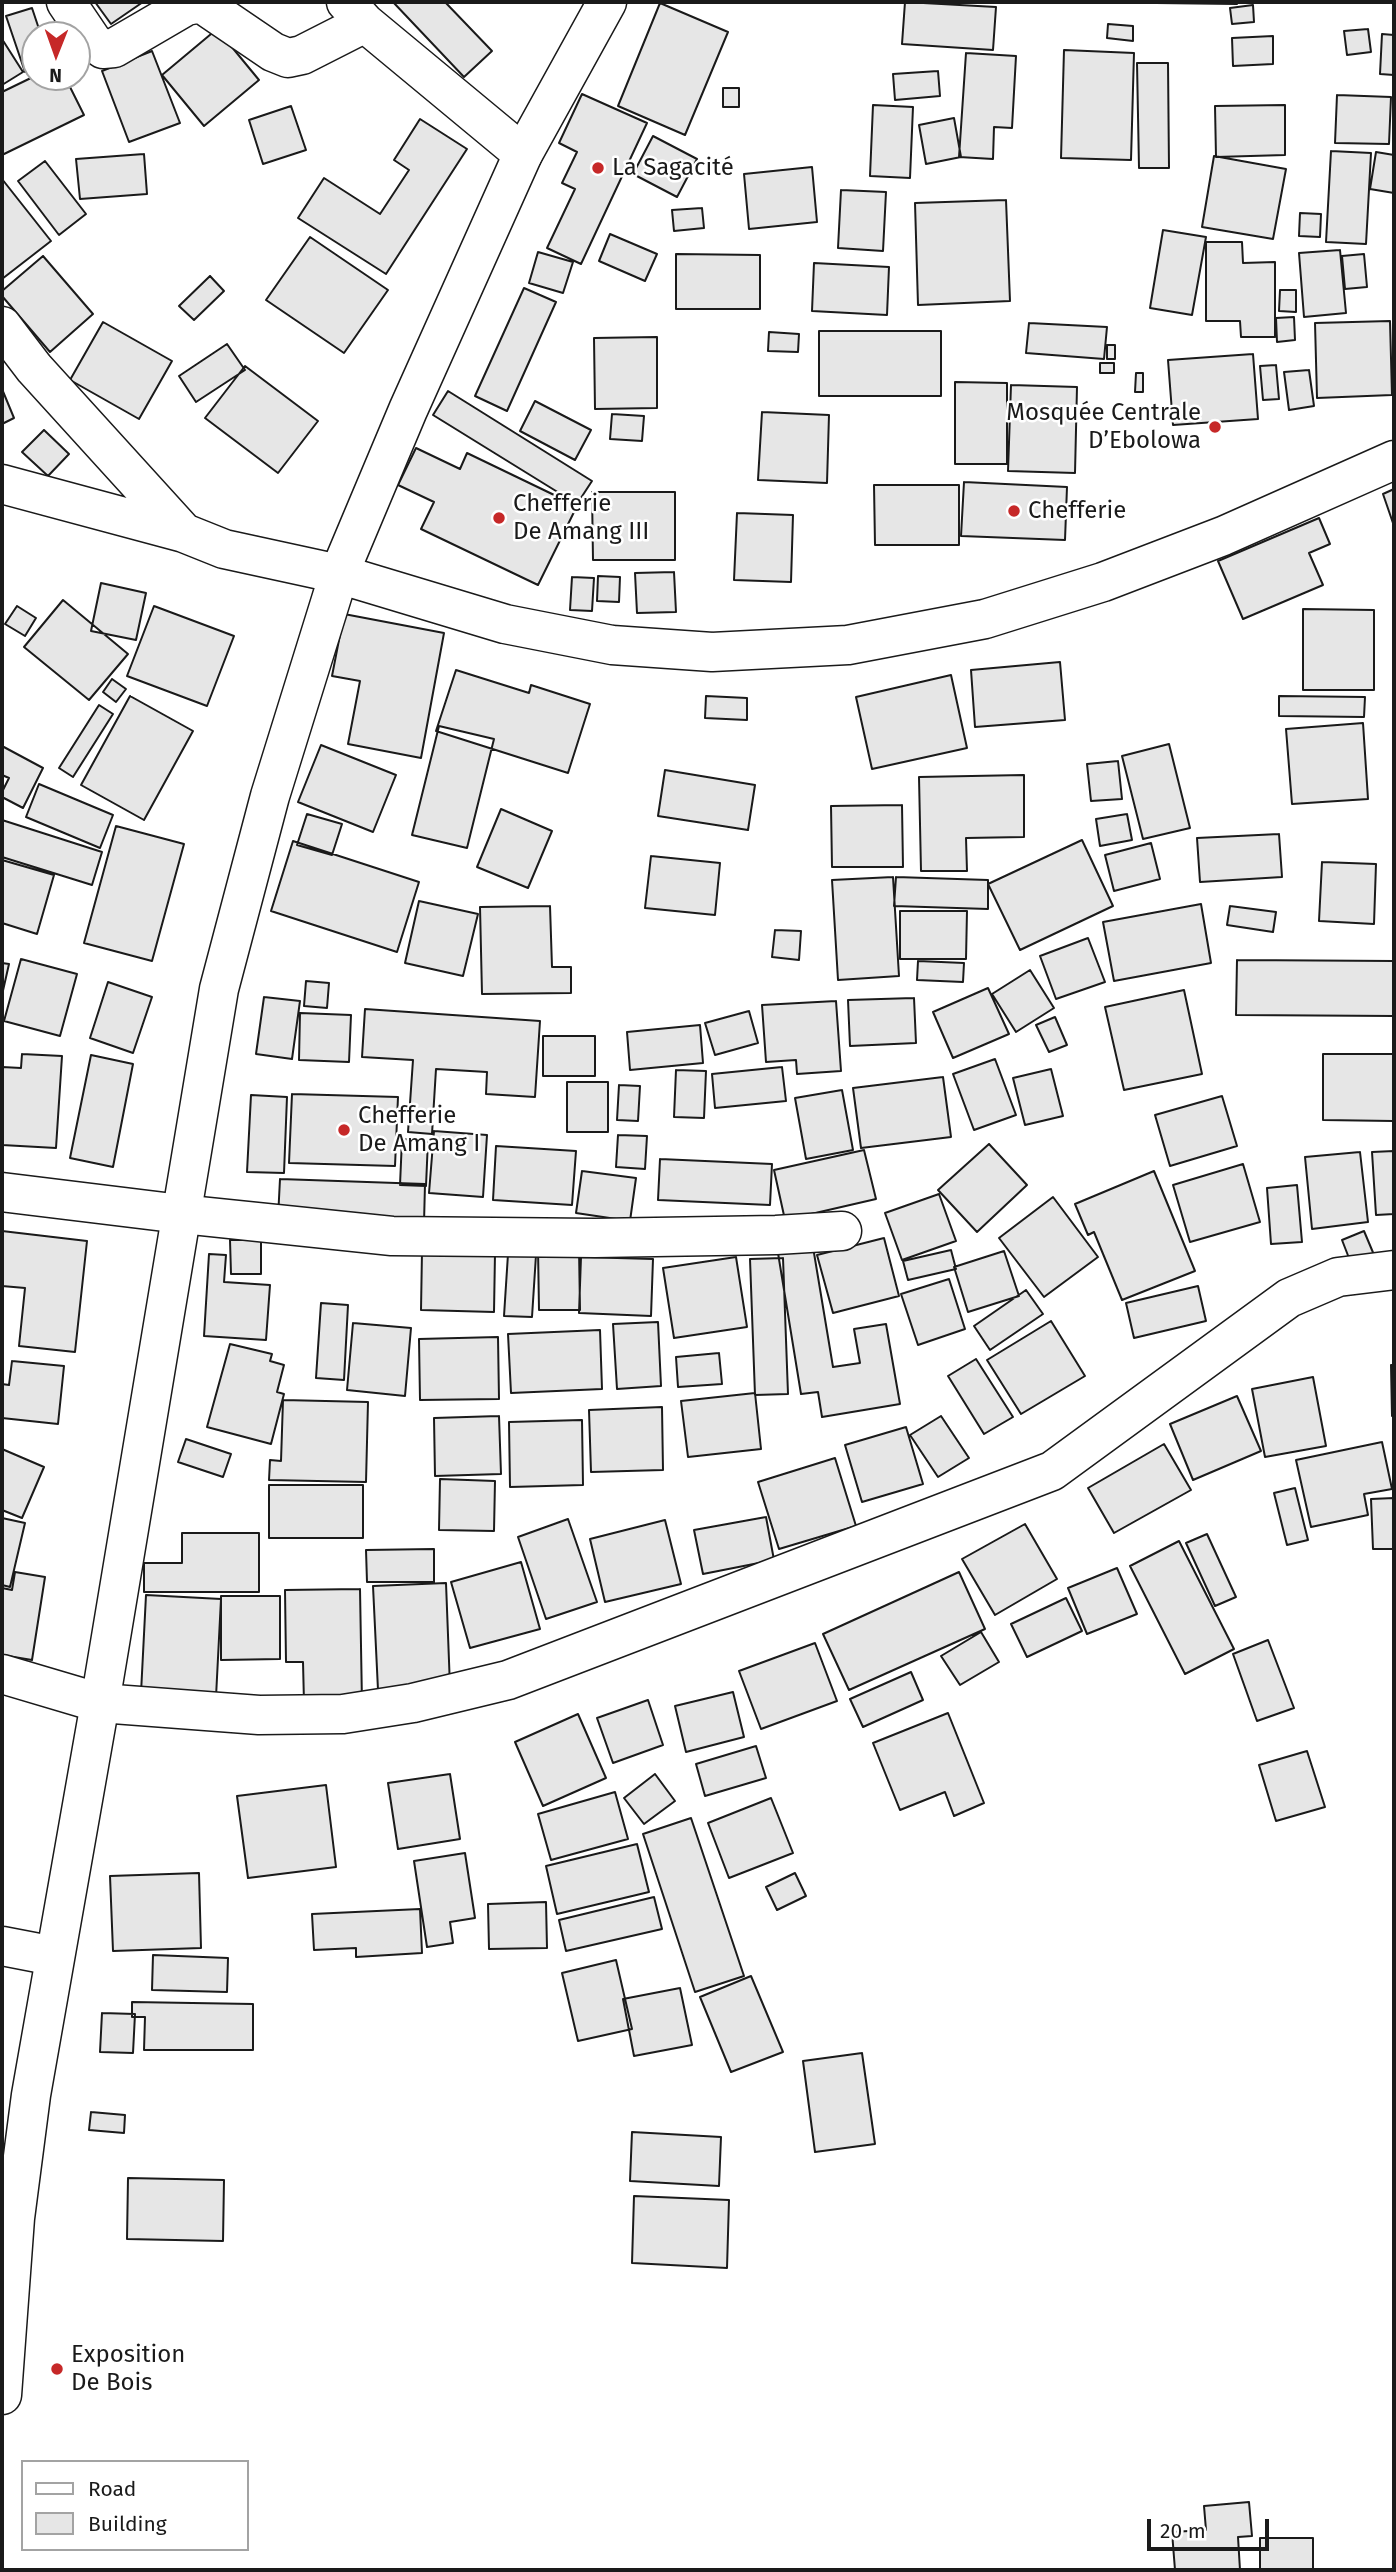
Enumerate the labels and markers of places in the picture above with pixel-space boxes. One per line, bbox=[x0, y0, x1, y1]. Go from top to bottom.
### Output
place label: La Sagacité bbox=[612, 154, 734, 182]
marker: La Sagacité bbox=[590, 160, 606, 176]
place label: Mosquée Centrale D’Ebolowa bbox=[1006, 399, 1201, 455]
marker: Mosquée Centrale D’Ebolowa bbox=[1207, 419, 1223, 435]
place label: Chefferie De Amang III bbox=[513, 490, 649, 546]
place label: Chefferie bbox=[1028, 497, 1126, 525]
marker: Chefferie bbox=[1006, 503, 1022, 519]
marker: Chefferie De Amang III bbox=[491, 510, 507, 526]
place label: Chefferie De Amang I bbox=[358, 1102, 480, 1158]
marker: Chefferie De Amang I bbox=[336, 1122, 352, 1138]
place label: Exposition De Bois bbox=[71, 2341, 185, 2397]
marker: Exposition De Bois bbox=[49, 2361, 65, 2377]

